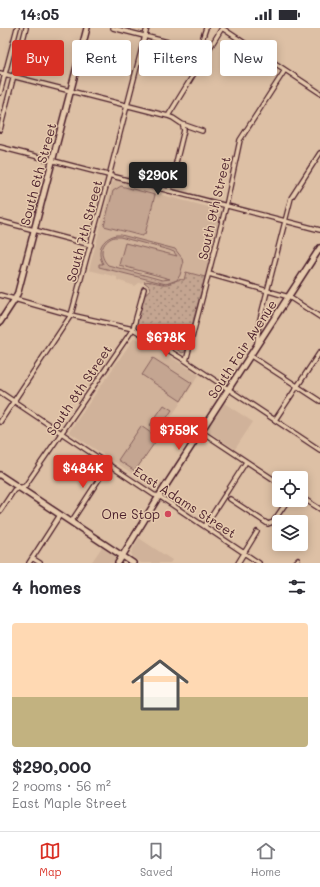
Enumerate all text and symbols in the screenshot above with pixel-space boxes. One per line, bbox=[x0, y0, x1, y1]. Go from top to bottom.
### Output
text: 14:05 bbox=[20, 4, 59, 24]
chip: Buy bbox=[12, 40, 64, 76]
chip: Rent bbox=[72, 40, 131, 76]
chip: Filters bbox=[139, 40, 212, 76]
chip: New bbox=[220, 40, 277, 76]
street label: South 6th Street bbox=[16, 120, 59, 227]
street label: South 9th Street bbox=[193, 154, 234, 261]
pin: $290K bbox=[130, 162, 186, 196]
text: $290K bbox=[138, 166, 178, 183]
street label: South 7th Street bbox=[62, 178, 105, 284]
street label: South Fair Avenue bbox=[203, 296, 280, 401]
pin: $678K bbox=[138, 324, 194, 358]
text: $678K bbox=[146, 328, 186, 345]
street label: South 8th Street bbox=[42, 341, 115, 438]
pin: $759K bbox=[151, 417, 207, 451]
text: $759K bbox=[159, 421, 199, 438]
pin: $484K bbox=[55, 455, 111, 489]
text: $484K bbox=[62, 459, 104, 476]
street label: East Adams Street bbox=[131, 462, 240, 541]
map controls bbox=[272, 471, 308, 551]
button: locate bbox=[272, 471, 308, 507]
place label: One Stop bbox=[102, 505, 160, 522]
marker: One Stop bbox=[163, 509, 173, 519]
button: layers bbox=[272, 515, 308, 551]
text: 4 homes bbox=[12, 576, 81, 598]
icon: filters bbox=[286, 576, 308, 598]
icon: home bbox=[124, 649, 196, 721]
text: $290,000 bbox=[12, 755, 91, 777]
text: 2 rooms · 56 m² bbox=[12, 777, 111, 794]
text: East Maple Street bbox=[12, 794, 127, 811]
tab: Map bbox=[39, 840, 62, 879]
tab: Saved bbox=[140, 840, 173, 879]
tab: Home bbox=[251, 840, 281, 879]

